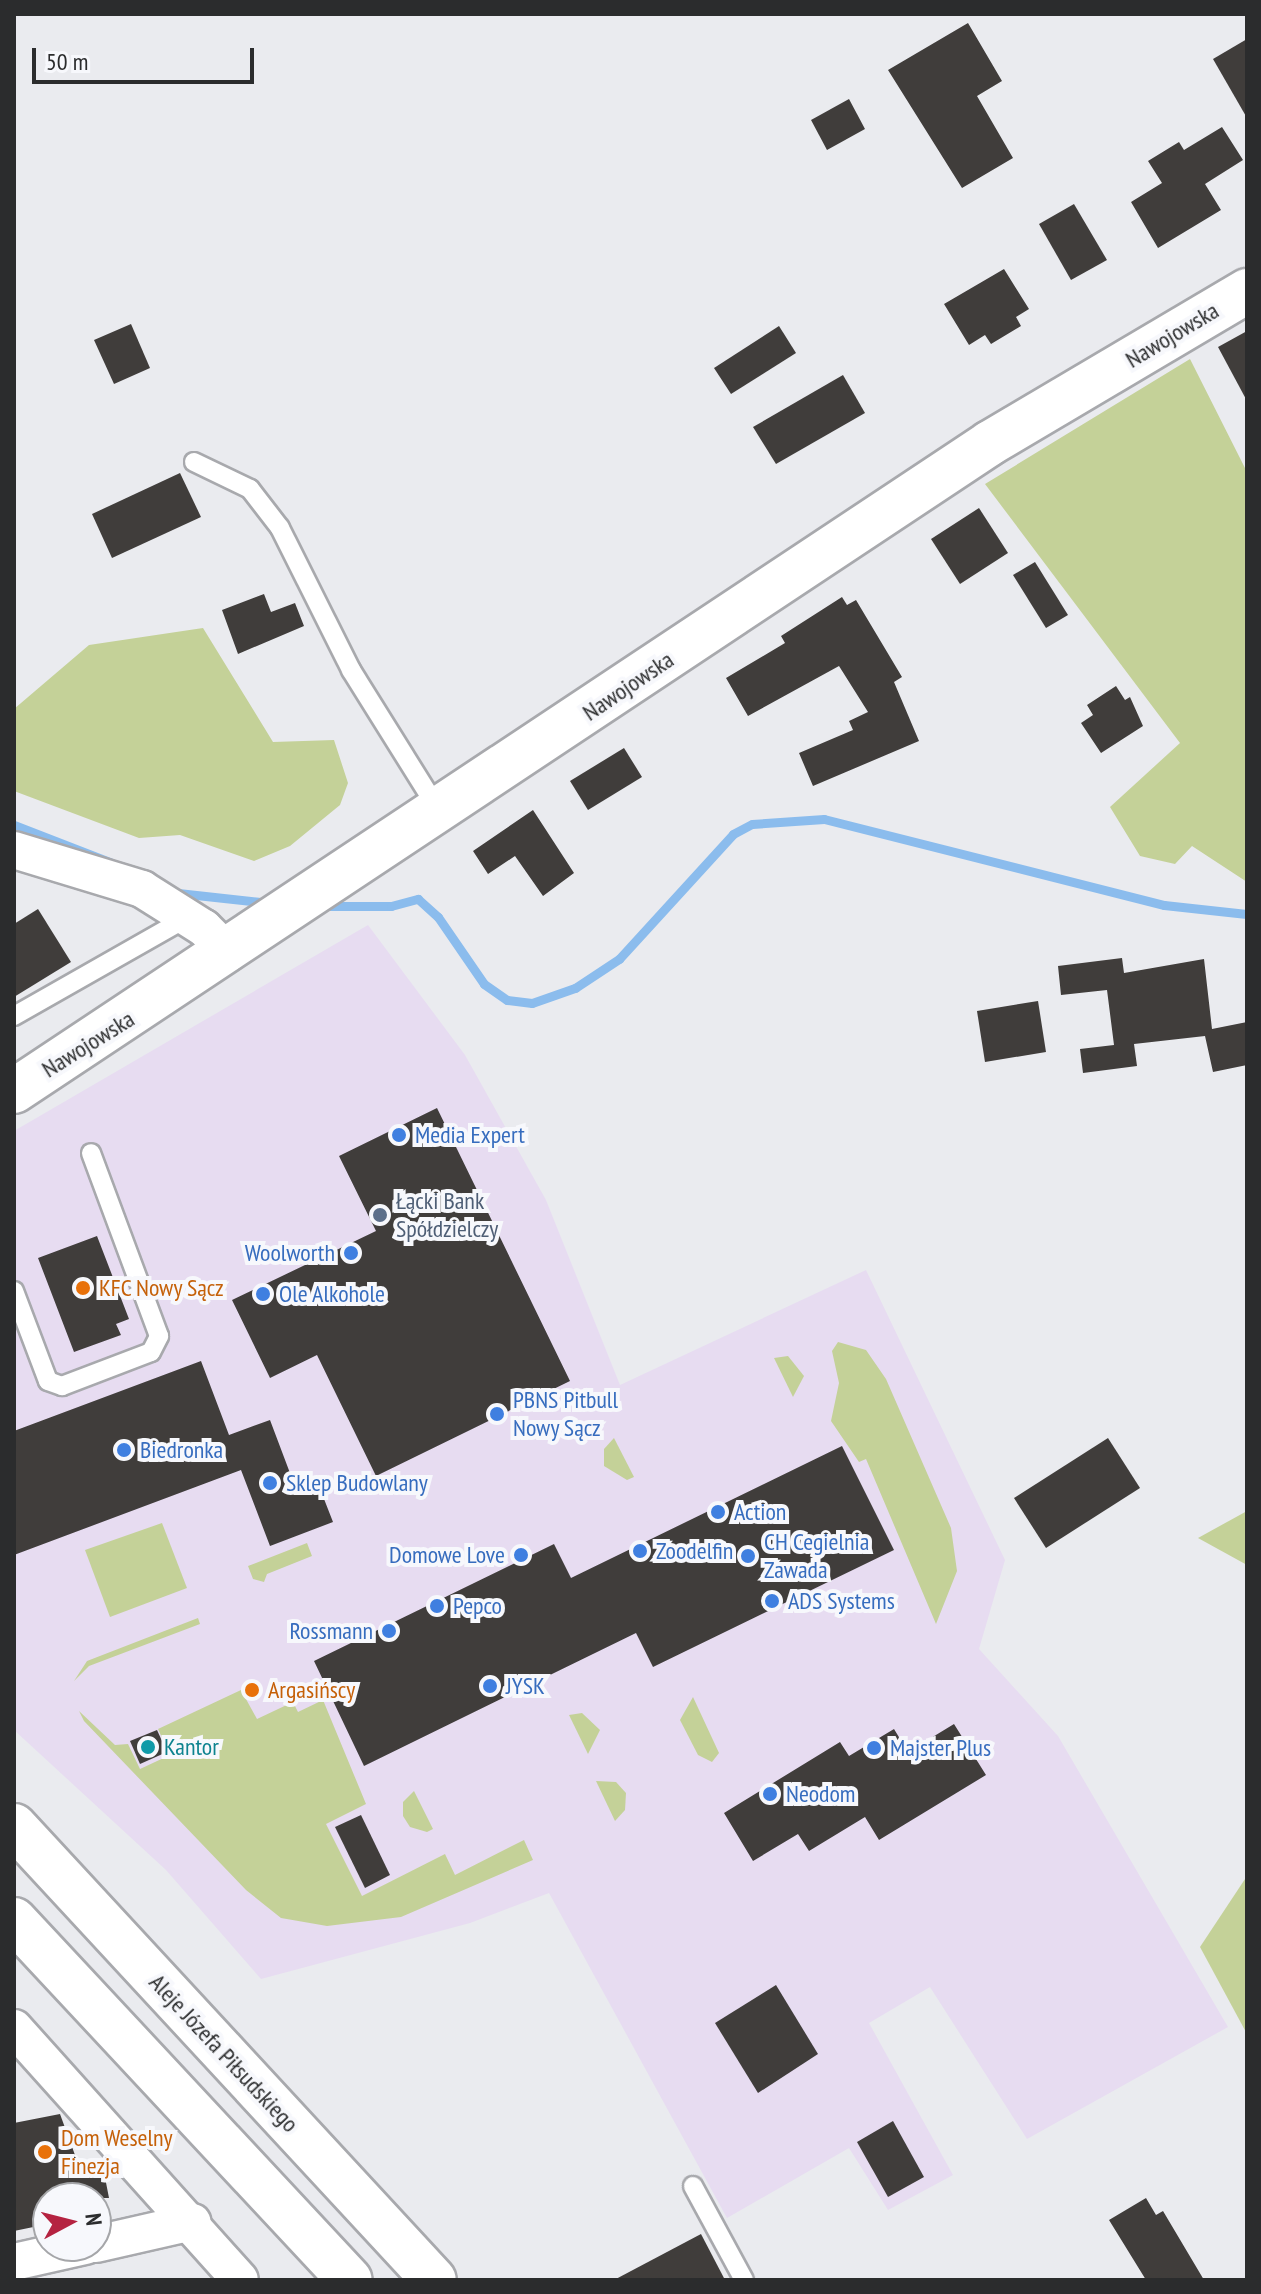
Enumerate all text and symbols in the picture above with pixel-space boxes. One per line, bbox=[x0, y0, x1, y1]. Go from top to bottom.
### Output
scale bar bbox=[36, 32, 258, 82]
text: 50 m bbox=[46, 46, 88, 77]
street label: Nawojowska bbox=[1120, 296, 1224, 374]
street label: Nawojowska bbox=[577, 645, 679, 727]
street label: Nawojowska bbox=[37, 1004, 139, 1084]
place label: Media Expert bbox=[415, 1121, 525, 1149]
marker: Media Expert bbox=[390, 1126, 408, 1144]
place label: Łącki Bank Spółdzielczy bbox=[396, 1187, 498, 1243]
marker: Łącki Bank Spółdzielczy bbox=[371, 1206, 389, 1224]
place label: Woolworth bbox=[245, 1239, 335, 1267]
marker: Woolworth bbox=[342, 1244, 360, 1262]
place label: KFC Nowy Sącz bbox=[99, 1274, 225, 1302]
marker: KFC Nowy Sącz bbox=[74, 1279, 92, 1297]
place label: Ole Alkohole bbox=[279, 1280, 386, 1308]
marker: Ole Alkohole bbox=[254, 1285, 272, 1303]
place label: PBNS Pitbull Nowy Sącz bbox=[513, 1386, 618, 1442]
marker: PBNS Pitbull Nowy Sącz bbox=[488, 1405, 506, 1423]
place label: Biedronka bbox=[140, 1436, 223, 1464]
marker: Biedronka bbox=[115, 1441, 133, 1459]
place label: Sklep Budowlany bbox=[286, 1469, 428, 1497]
marker: Sklep Budowlany bbox=[261, 1474, 279, 1492]
place label: Action bbox=[734, 1498, 786, 1526]
marker: Action bbox=[709, 1503, 727, 1521]
place label: CH Cegielnia Zawada bbox=[764, 1528, 869, 1584]
place label: Zoodelfin bbox=[656, 1537, 733, 1565]
place label: Domowe Love bbox=[389, 1541, 505, 1569]
marker: Zoodelfin bbox=[631, 1542, 649, 1560]
marker: Domowe Love bbox=[512, 1546, 530, 1564]
marker: CH Cegielnia Zawada bbox=[739, 1547, 757, 1565]
place label: ADS Systems bbox=[788, 1587, 895, 1615]
place label: Pepco bbox=[453, 1592, 502, 1620]
marker: ADS Systems bbox=[763, 1592, 781, 1610]
marker: Pepco bbox=[428, 1597, 446, 1615]
place label: Rossmann bbox=[290, 1617, 373, 1645]
marker: Rossmann bbox=[380, 1622, 398, 1640]
place label: JYSK bbox=[506, 1672, 545, 1700]
place label: Argasińscy bbox=[268, 1676, 355, 1704]
marker: JYSK bbox=[481, 1677, 499, 1695]
marker: Argasińscy bbox=[243, 1681, 261, 1699]
place label: Kantor bbox=[164, 1733, 219, 1761]
place label: Majster Plus bbox=[890, 1734, 991, 1762]
marker: Kantor bbox=[139, 1738, 157, 1756]
marker: Majster Plus bbox=[865, 1739, 883, 1757]
place label: Neodom bbox=[786, 1780, 855, 1808]
marker: Neodom bbox=[761, 1785, 779, 1803]
street label: Aleje Józefa Piłsudskiego bbox=[143, 1968, 305, 2138]
place label: Dom Weselny Finezja bbox=[61, 2124, 173, 2180]
marker: Dom Weselny Finezja bbox=[36, 2143, 54, 2161]
north arrow bbox=[32, 2182, 112, 2262]
text: N bbox=[79, 2212, 108, 2227]

